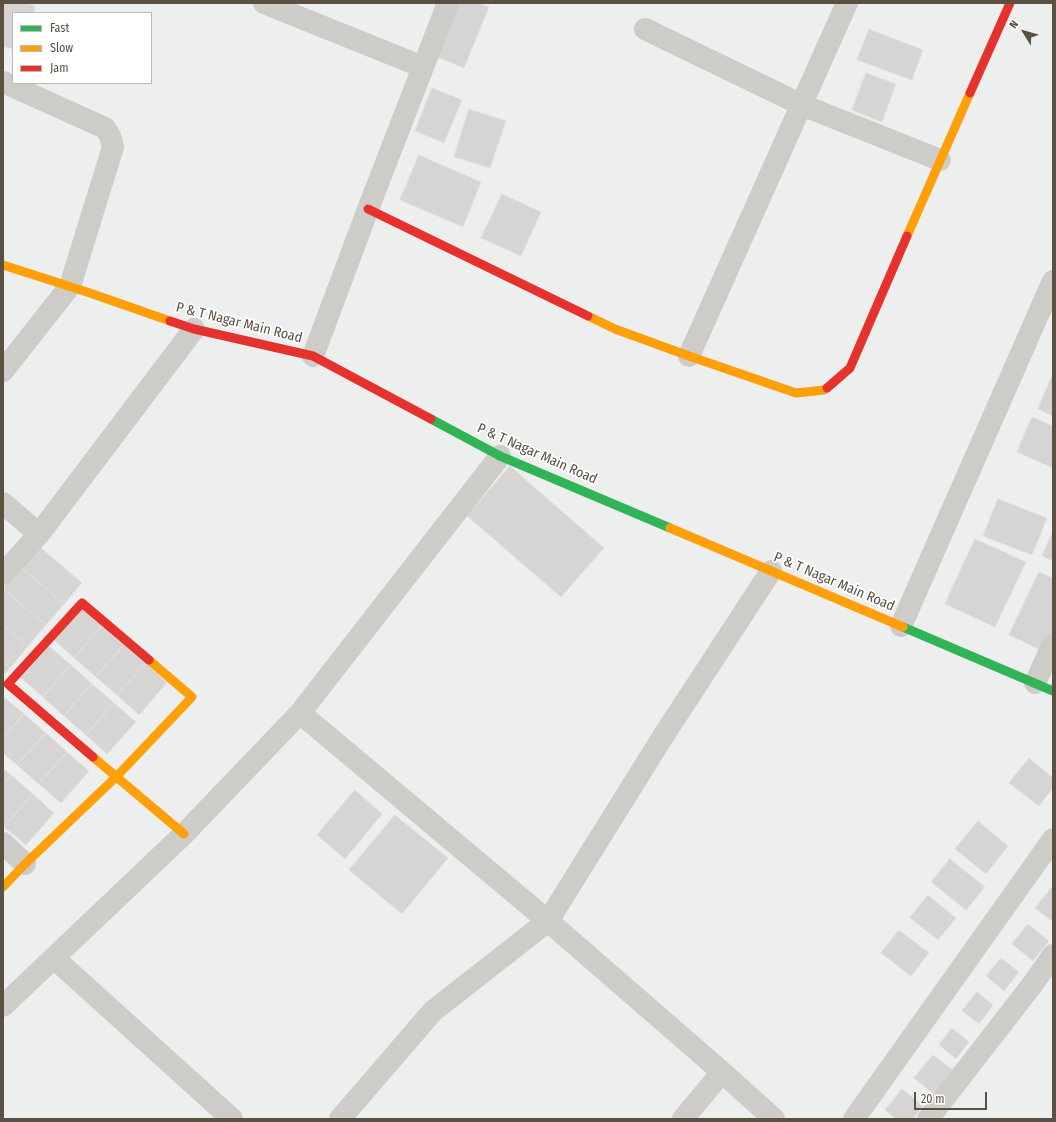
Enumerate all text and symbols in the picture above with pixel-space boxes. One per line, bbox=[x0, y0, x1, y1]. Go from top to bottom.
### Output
legend bbox=[12, 12, 152, 84]
north arrow bbox=[1004, 12, 1044, 52]
text: N bbox=[1007, 18, 1021, 31]
text: Fast bbox=[50, 21, 69, 35]
text: Slow bbox=[50, 41, 73, 55]
text: Jam bbox=[50, 61, 68, 75]
street label: P & T Nagar Main Road bbox=[174, 299, 304, 347]
street label: P & T Nagar Main Road bbox=[474, 420, 600, 488]
street label: P & T Nagar Main Road bbox=[771, 549, 897, 615]
scale bar bbox=[916, 1084, 989, 1110]
text: 20 m bbox=[921, 1092, 945, 1106]

